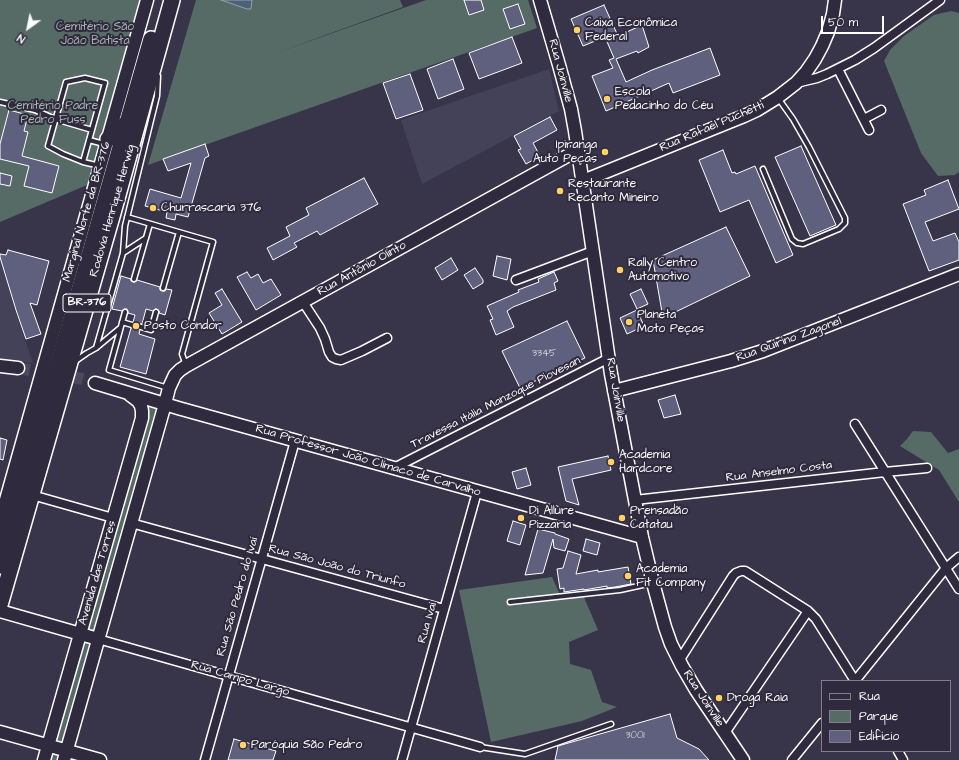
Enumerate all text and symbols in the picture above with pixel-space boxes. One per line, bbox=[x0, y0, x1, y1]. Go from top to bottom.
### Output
north arrow bbox=[8, 8, 48, 48]
scale bar bbox=[823, 8, 886, 34]
text: 50 m bbox=[828, 14, 858, 31]
place label: Caixa Econômica Federal bbox=[585, 16, 677, 44]
park label: Cemitério São João Batista bbox=[56, 20, 134, 48]
marker: Caixa Econômica Federal bbox=[572, 25, 582, 35]
text: N bbox=[14, 30, 28, 47]
street label: Rua Joinville bbox=[545, 38, 575, 104]
place label: Escola Pedacinho do Céu bbox=[615, 85, 713, 113]
marker: Escola Pedacinho do Céu bbox=[602, 94, 612, 104]
park label: Cemitério Padre Pedro Fuss bbox=[8, 99, 98, 127]
street label: Rua Rafael Puchetti bbox=[658, 99, 766, 155]
place label: Ipiranga Auto Peças bbox=[533, 138, 597, 166]
street label: Marginal Norte da BR-376 bbox=[60, 140, 114, 284]
street label: Rodovia Henrique Herwig bbox=[87, 143, 139, 279]
marker: Ipiranga Auto Peças bbox=[600, 147, 610, 157]
place label: Restaurante Recanto Mineiro bbox=[568, 177, 659, 205]
marker: Restaurante Recanto Mineiro bbox=[555, 186, 565, 196]
place label: Churrascaria 376 bbox=[161, 201, 261, 215]
marker: Churrascaria 376 bbox=[148, 203, 158, 213]
street label: Rua Antônio Olinto bbox=[315, 239, 409, 299]
place label: Rally Centro Automotivo bbox=[628, 256, 697, 284]
marker: Rally Centro Automotivo bbox=[615, 265, 625, 275]
road number: BR-376 bbox=[63, 294, 111, 312]
place label: Planeta Moto Peças bbox=[637, 308, 704, 336]
street label: Rua Quirino Zagonel bbox=[734, 314, 844, 366]
marker: Planeta Moto Peças bbox=[624, 317, 634, 327]
place label: Posto Condor bbox=[144, 319, 222, 333]
marker: Posto Condor bbox=[131, 321, 141, 331]
house number: 3345 bbox=[532, 348, 556, 360]
street label: Travessa Itália Manzoque Piovesan bbox=[409, 354, 583, 452]
street label: Rua Joinville bbox=[602, 357, 628, 423]
street label: Rua Professor João Clímaco de Carvalho bbox=[254, 422, 482, 500]
place label: Academia Hardcore bbox=[619, 448, 673, 476]
marker: Academia Hardcore bbox=[606, 457, 616, 467]
street label: Rua Anselmo Costa bbox=[725, 458, 833, 486]
place label: Di Allure Pizzaria bbox=[529, 504, 574, 532]
place label: Prensadão Catatau bbox=[630, 504, 688, 532]
marker: Di Allure Pizzaria bbox=[516, 513, 526, 523]
marker: Prensadão Catatau bbox=[617, 513, 627, 523]
street label: Avenida das Torres bbox=[76, 519, 120, 627]
street label: Rua São Pedro do Ivaí bbox=[214, 536, 262, 658]
street label: Rua São João do Triunfo bbox=[267, 542, 407, 592]
place label: Academia Fit Company bbox=[636, 562, 706, 590]
marker: Academia Fit Company bbox=[623, 571, 633, 581]
street label: Rua Ivaí bbox=[415, 601, 441, 645]
street label: Rua Campo Largo bbox=[189, 658, 291, 700]
street label: Rua Joinville bbox=[679, 668, 727, 730]
legend bbox=[821, 680, 951, 752]
text: Rua bbox=[859, 688, 880, 705]
place label: Droga Raia bbox=[727, 691, 788, 705]
marker: Droga Raia bbox=[714, 693, 724, 703]
text: Parque bbox=[859, 708, 898, 725]
text: Edifício bbox=[859, 728, 899, 745]
house number: 3001 bbox=[626, 730, 644, 742]
place label: Paróquia São Pedro bbox=[251, 738, 362, 752]
marker: Paróquia São Pedro bbox=[238, 740, 248, 750]

